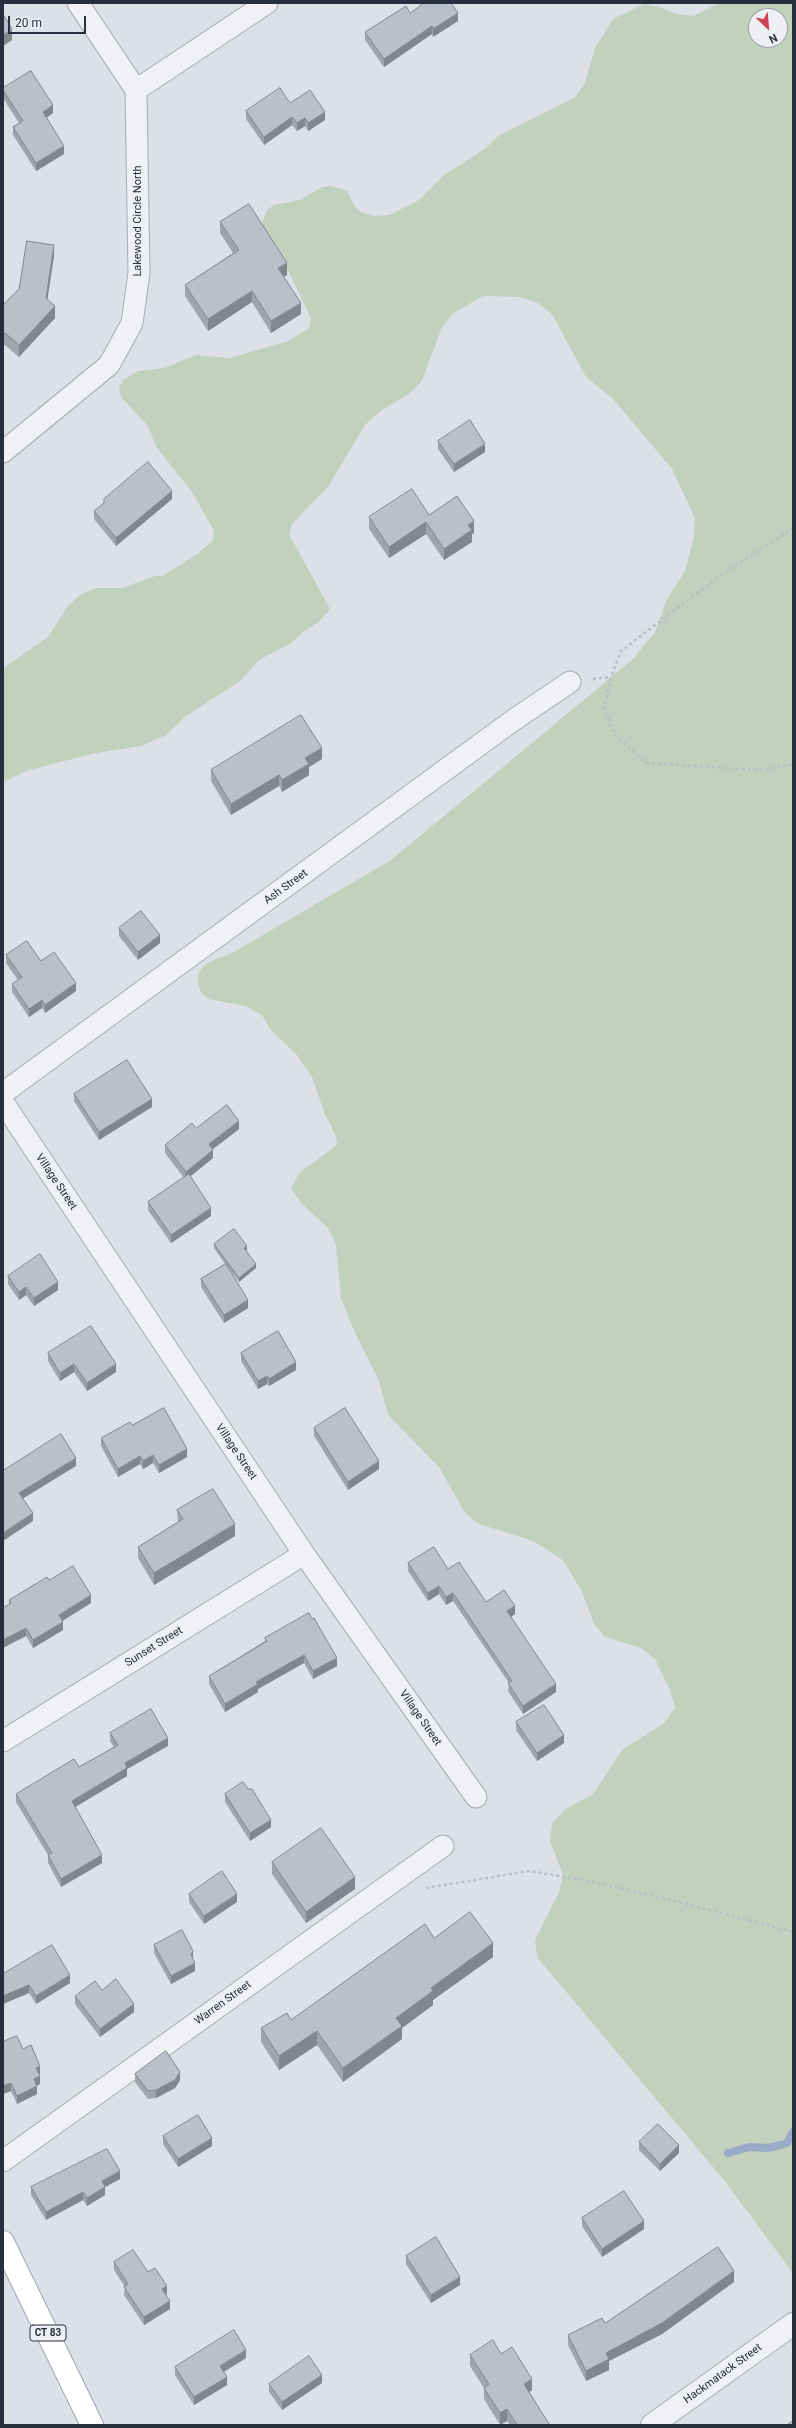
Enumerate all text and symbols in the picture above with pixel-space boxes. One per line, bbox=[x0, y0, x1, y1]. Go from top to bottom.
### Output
scale bar bbox=[10, 8, 88, 34]
north arrow bbox=[748, 8, 788, 48]
text: 20 m bbox=[15, 16, 42, 30]
text: N bbox=[767, 31, 779, 46]
street label: Lakewood Circle North bbox=[131, 165, 145, 277]
street label: Ash Street bbox=[262, 867, 310, 907]
street label: Village Street bbox=[32, 1151, 80, 1213]
street label: Village Street bbox=[212, 1421, 260, 1483]
street label: Sunset Street bbox=[123, 1624, 185, 1670]
street label: Village Street bbox=[396, 1688, 444, 1748]
street label: Warren Street bbox=[192, 1978, 254, 2028]
road number: CT 83 bbox=[30, 2325, 66, 2341]
street label: Hackmatack Street bbox=[681, 2341, 765, 2407]

